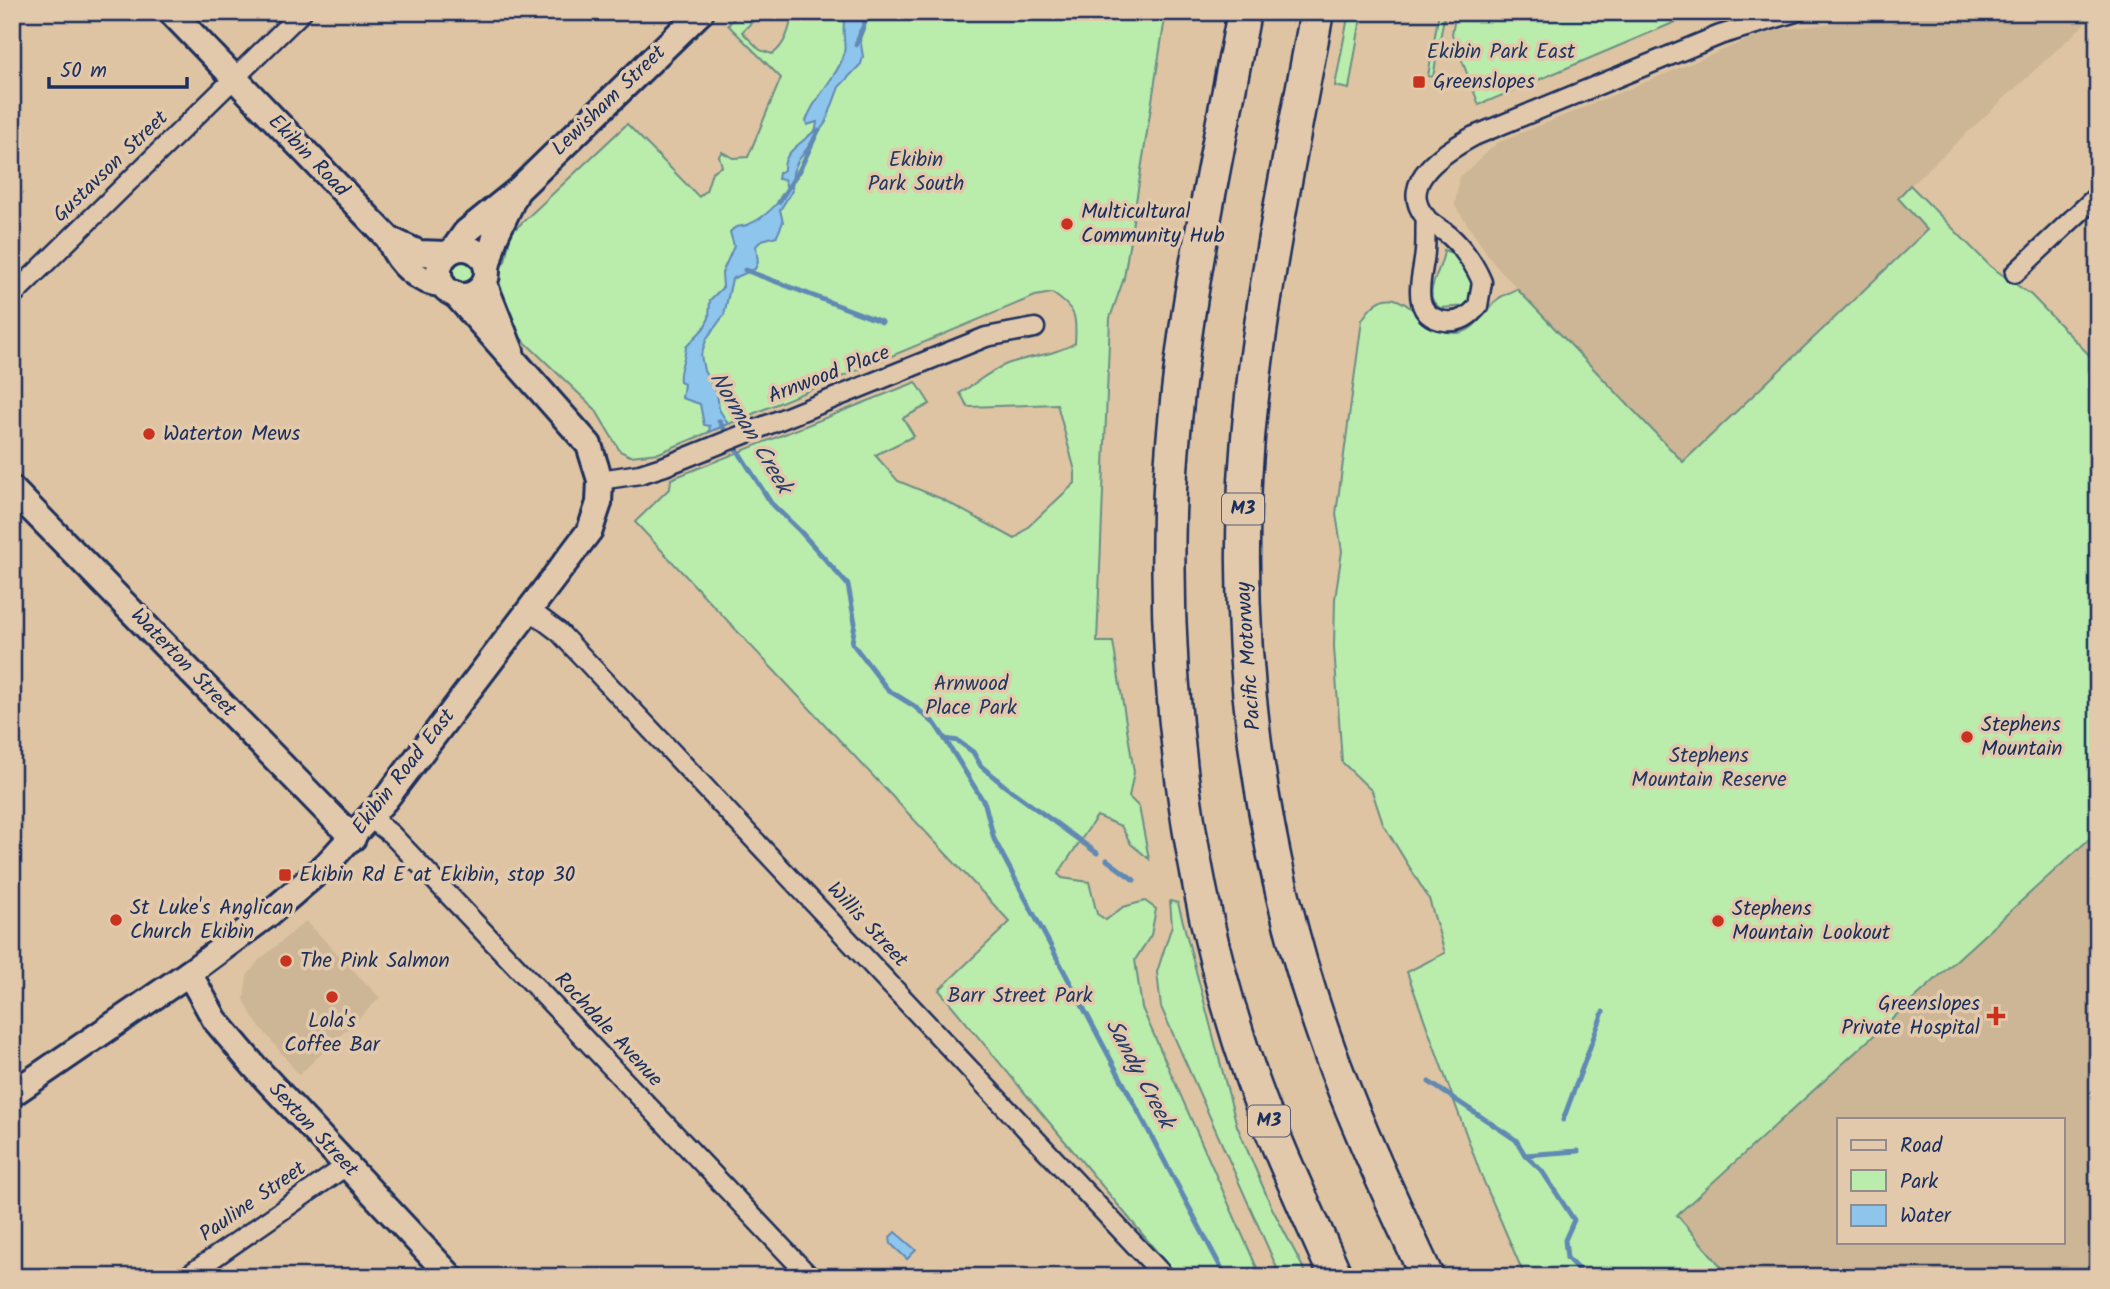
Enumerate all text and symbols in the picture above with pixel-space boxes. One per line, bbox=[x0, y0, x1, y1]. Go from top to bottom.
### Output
park label: Ekibin Park East bbox=[1427, 36, 1576, 69]
street label: Lewisham Street bbox=[544, 37, 674, 164]
scale bar bbox=[49, 46, 187, 90]
text: 50 m bbox=[60, 55, 107, 88]
place label: Greenslopes bbox=[1433, 66, 1535, 99]
marker: Greenslopes bbox=[1411, 74, 1427, 90]
street label: Gustavson Street bbox=[46, 102, 177, 231]
street label: Ekibin Road bbox=[260, 107, 357, 206]
park label: Ekibin Park South bbox=[868, 144, 964, 201]
place label: Multicultural Community Hub bbox=[1081, 196, 1224, 253]
marker: Multicultural Community Hub bbox=[1059, 216, 1075, 232]
street label: Arnwood Place bbox=[763, 336, 895, 413]
water label: Norman Creek bbox=[699, 365, 802, 504]
place label: Waterton Mews bbox=[163, 418, 300, 451]
marker: Waterton Mews bbox=[141, 426, 157, 442]
road number: M3 bbox=[1222, 494, 1264, 524]
street label: Pacific Motorway bbox=[1227, 580, 1271, 731]
street label: Waterton Street bbox=[122, 601, 245, 726]
park label: Arnwood Place Park bbox=[925, 668, 1017, 725]
street label: Ekibin Road East bbox=[344, 701, 464, 842]
place label: Stephens Mountain bbox=[1981, 709, 2063, 766]
marker: Stephens Mountain bbox=[1959, 729, 1975, 745]
park label: Stephens Mountain Reserve bbox=[1631, 740, 1787, 797]
place label: Ekibin Rd E at Ekibin, stop 30 bbox=[299, 859, 575, 892]
marker: Ekibin Rd E at Ekibin, stop 30 bbox=[277, 867, 293, 883]
street label: Willis Street bbox=[818, 874, 916, 976]
place label: St Luke's Anglican Church Ekibin bbox=[130, 892, 293, 949]
place label: Stephens Mountain Lookout bbox=[1732, 893, 1891, 950]
marker: St Luke's Anglican Church Ekibin bbox=[108, 912, 124, 928]
marker: Stephens Mountain Lookout bbox=[1710, 913, 1726, 929]
place label: The Pink Salmon bbox=[300, 945, 450, 978]
marker: The Pink Salmon bbox=[278, 953, 294, 969]
street label: Rochdale Avenue bbox=[546, 965, 671, 1096]
park label: Barr Street Park bbox=[947, 980, 1093, 1013]
place label: Greenslopes Private Hospital bbox=[1841, 988, 1980, 1045]
marker: Lola's Coffee Bar bbox=[324, 989, 340, 1005]
place label: Lola's Coffee Bar bbox=[284, 1005, 381, 1062]
marker: Greenslopes Private Hospital bbox=[1986, 1006, 2006, 1026]
water label: Sandy Creek bbox=[1095, 1013, 1184, 1138]
street label: Sexton Street bbox=[260, 1075, 367, 1186]
road number: M3 bbox=[1248, 1106, 1290, 1136]
legend bbox=[1837, 1118, 2064, 1244]
text: Road bbox=[1900, 1130, 1943, 1163]
street label: Pauline Street bbox=[193, 1152, 314, 1251]
text: Park bbox=[1900, 1166, 1938, 1199]
text: Water bbox=[1900, 1200, 1952, 1233]

